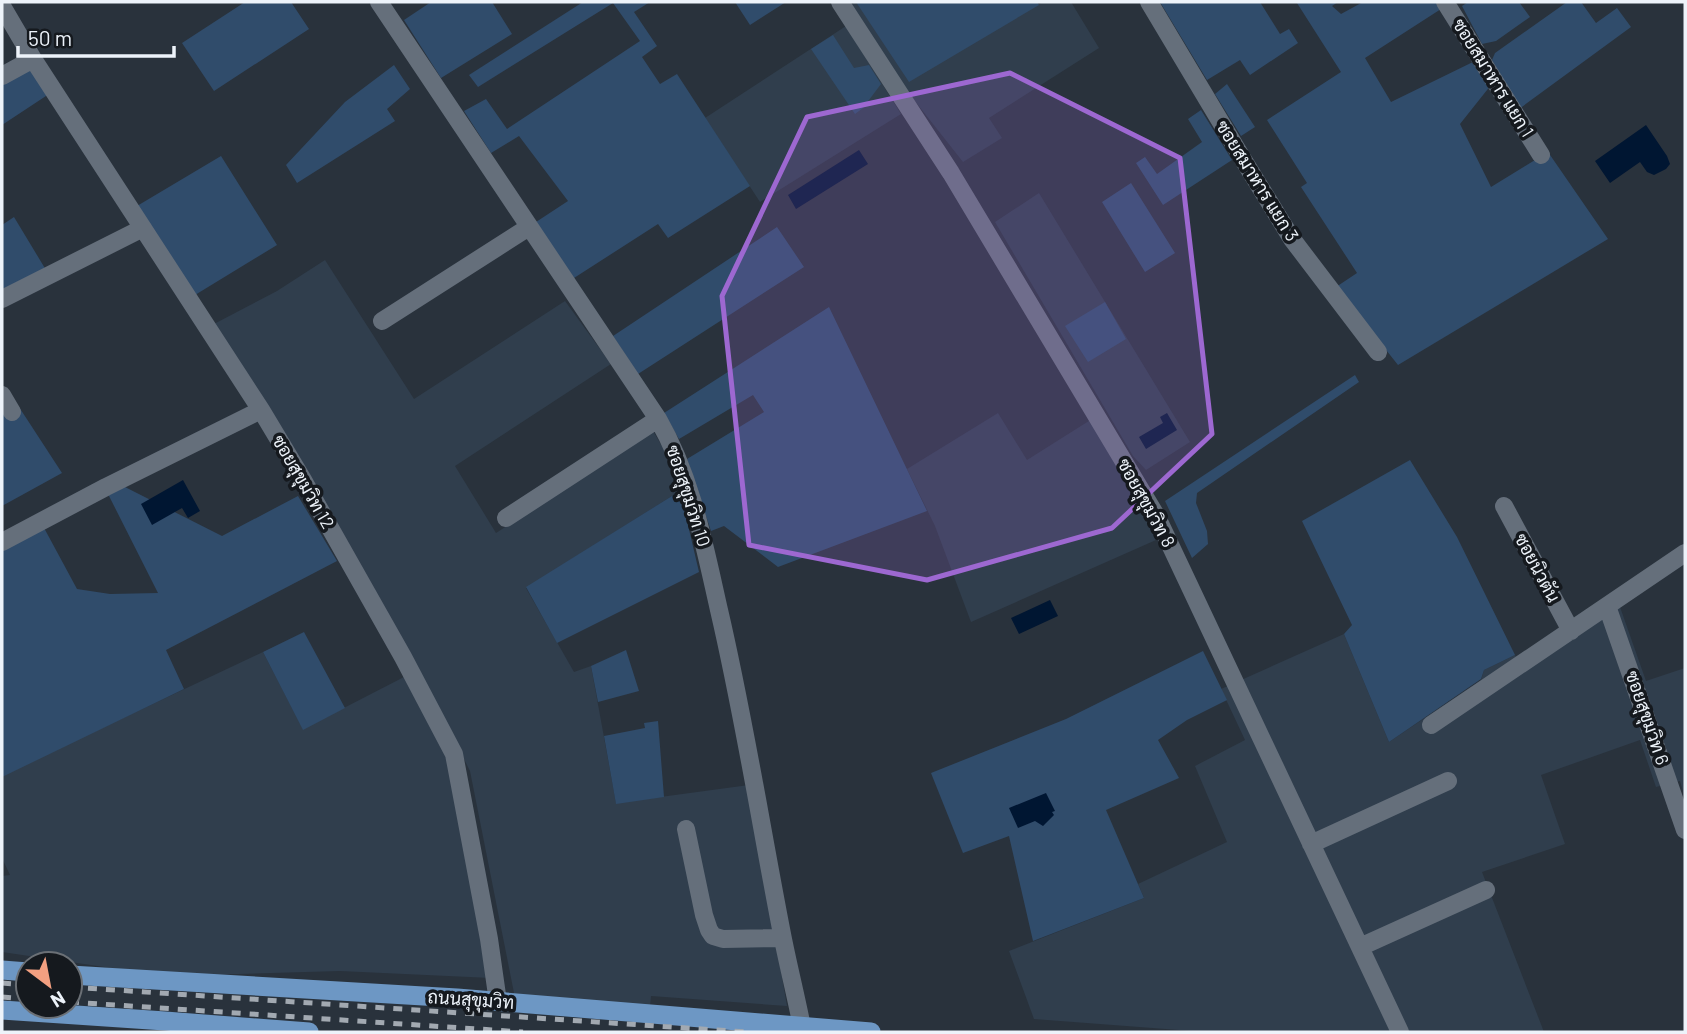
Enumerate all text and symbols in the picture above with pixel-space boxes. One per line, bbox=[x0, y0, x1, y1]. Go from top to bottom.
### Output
scale bar bbox=[18, 14, 173, 58]
street label: ซอยสมาหาร แยก 1 bbox=[1449, 14, 1539, 141]
text: 50 m bbox=[28, 25, 72, 50]
street label: ซอยสมาหาร แยก 3 bbox=[1212, 116, 1304, 245]
street label: ซอยสุขุมวิท 12 bbox=[266, 431, 340, 533]
street label: ซอยสุขุมวิท 10 bbox=[660, 442, 716, 550]
street label: ซอยสุขุมวิท 8 bbox=[1112, 454, 1180, 552]
street label: ซอยนิวตัน bbox=[1511, 529, 1565, 606]
street label: ซอยสุขุมวิท 6 bbox=[1620, 668, 1674, 768]
north arrow bbox=[14, 950, 84, 1020]
street label: ถนนสุขุมวิท bbox=[427, 985, 515, 1015]
text: N bbox=[47, 987, 70, 1013]

